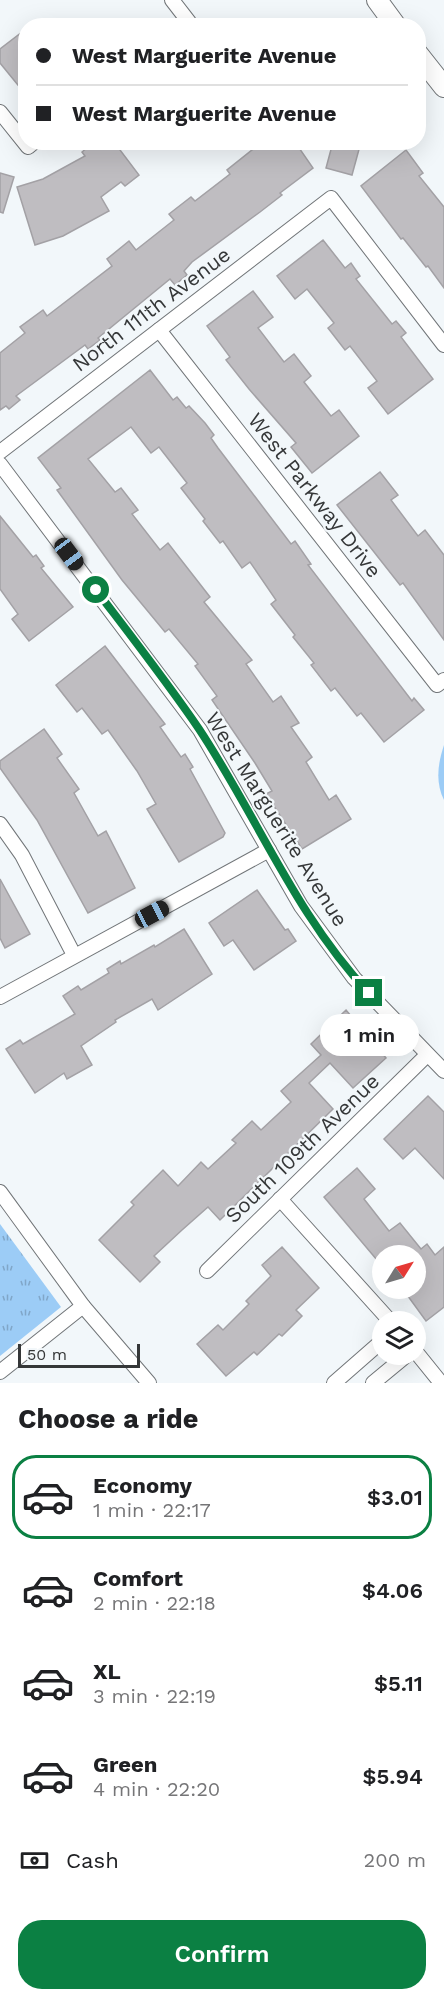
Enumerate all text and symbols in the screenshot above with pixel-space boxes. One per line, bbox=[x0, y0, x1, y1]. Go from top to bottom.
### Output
text: West Marguerite Avenue bbox=[72, 43, 336, 68]
text: West Marguerite Avenue bbox=[72, 101, 336, 126]
street label: North 111th Avenue bbox=[67, 241, 235, 377]
street label: West Parkway Drive bbox=[243, 408, 387, 582]
car bbox=[51, 534, 87, 574]
route start bbox=[82, 576, 109, 603]
street label: West Marguerite Avenue bbox=[201, 707, 353, 931]
car bbox=[132, 898, 172, 930]
route end bbox=[355, 979, 382, 1006]
callout: 1 min bbox=[320, 1014, 418, 1056]
text: 1 min bbox=[344, 1023, 395, 1047]
street label: South 109th Avenue bbox=[220, 1068, 384, 1228]
north arrow bbox=[372, 1245, 426, 1299]
map controls bbox=[372, 1245, 426, 1365]
button: layers bbox=[372, 1311, 426, 1365]
scale bar bbox=[18, 1341, 140, 1368]
text: 50 m bbox=[27, 1345, 67, 1364]
text: Choose a ride bbox=[18, 1403, 198, 1435]
icon: car bbox=[21, 1470, 75, 1524]
text: Economy bbox=[93, 1473, 192, 1498]
text: $3.01 bbox=[367, 1485, 423, 1510]
text: 1 min · 22:17 bbox=[93, 1498, 211, 1522]
icon: car bbox=[21, 1563, 75, 1617]
text: Comfort bbox=[93, 1566, 183, 1591]
text: $4.06 bbox=[362, 1578, 423, 1603]
text: 2 min · 22:18 bbox=[93, 1591, 216, 1615]
icon: car bbox=[21, 1656, 75, 1710]
text: XL bbox=[93, 1659, 121, 1684]
text: $5.11 bbox=[374, 1671, 423, 1696]
text: 3 min · 22:19 bbox=[93, 1684, 216, 1708]
icon: car bbox=[21, 1749, 75, 1803]
text: Green bbox=[93, 1752, 157, 1777]
text: $5.94 bbox=[363, 1764, 423, 1789]
text: 4 min · 22:20 bbox=[93, 1777, 220, 1801]
icon: cash bbox=[18, 1844, 51, 1877]
text: Cash bbox=[66, 1848, 119, 1873]
text: 200 m bbox=[364, 1848, 426, 1872]
button: Confirm bbox=[18, 1920, 426, 1989]

